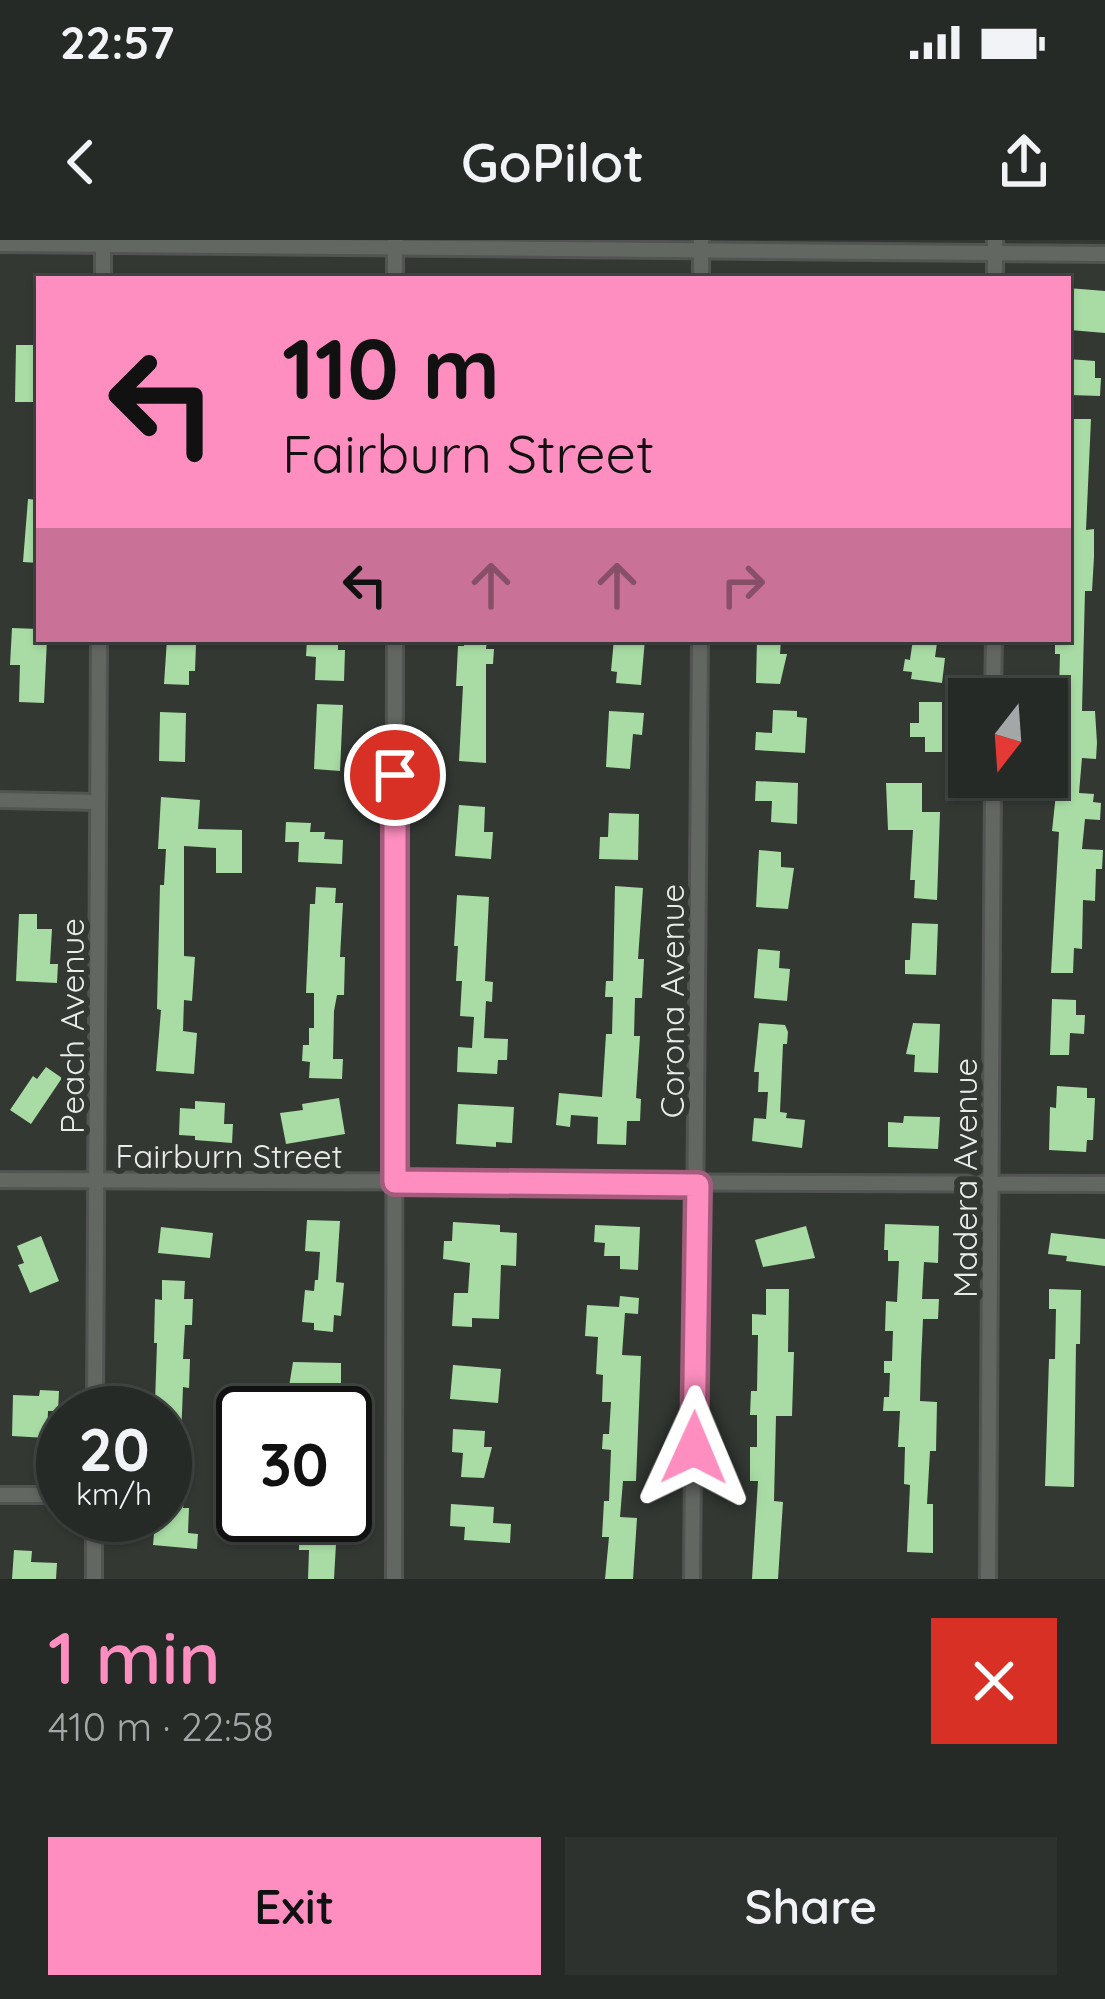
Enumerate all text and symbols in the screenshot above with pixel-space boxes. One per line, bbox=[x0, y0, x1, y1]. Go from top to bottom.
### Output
text: 22:57 bbox=[60, 14, 174, 70]
text: GoPilot bbox=[461, 128, 644, 196]
icon: back bbox=[48, 129, 114, 195]
icon: share bbox=[991, 129, 1057, 195]
text: 110 m bbox=[282, 315, 500, 420]
icon: left bbox=[84, 324, 240, 480]
text: Fairburn Street bbox=[282, 419, 654, 487]
icon: left bbox=[332, 552, 398, 618]
icon: ahead bbox=[458, 552, 524, 618]
icon: ahead bbox=[584, 552, 650, 618]
icon: right bbox=[710, 552, 776, 618]
north arrow bbox=[948, 678, 1068, 798]
map controls bbox=[948, 678, 1068, 798]
pin bbox=[344, 724, 446, 826]
icon: arrive bbox=[362, 742, 428, 808]
street label: Corona Avenue bbox=[651, 884, 692, 1118]
street label: Peach Avenue bbox=[51, 918, 92, 1134]
street label: Madera Avenue bbox=[944, 1058, 985, 1298]
street label: Fairburn Street bbox=[115, 1135, 343, 1176]
position arrow bbox=[631, 1385, 757, 1511]
speed limit sign: 30 bbox=[216, 1386, 372, 1542]
text: 20 bbox=[79, 1411, 149, 1486]
text: km/h bbox=[76, 1475, 152, 1513]
text: 1 min bbox=[48, 1612, 221, 1702]
button: close bbox=[931, 1618, 1057, 1744]
text: 410 m · 22:58 bbox=[48, 1702, 274, 1751]
button: Exit bbox=[48, 1837, 541, 1975]
button: Share bbox=[565, 1837, 1057, 1975]

